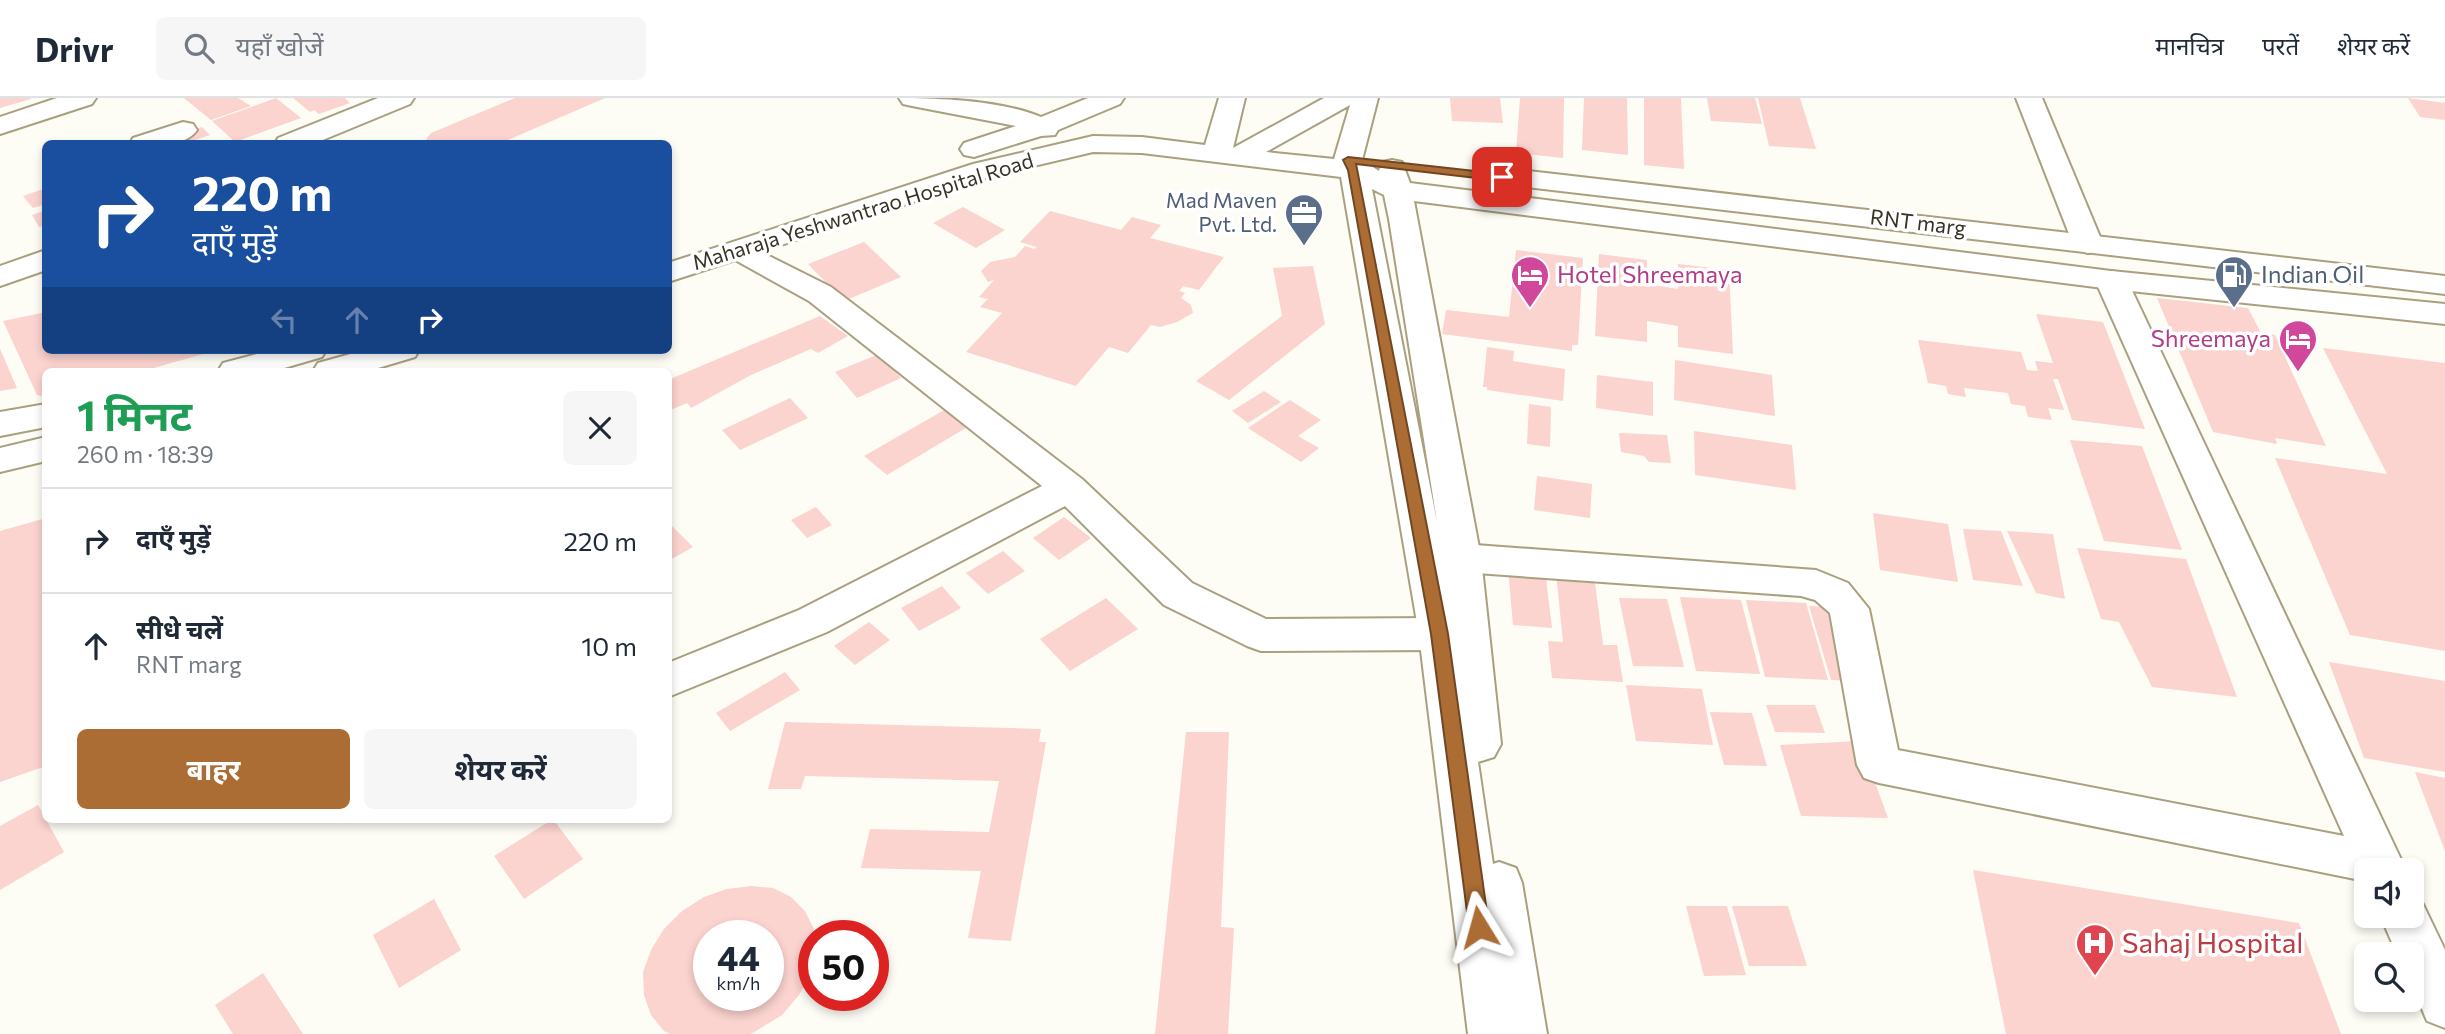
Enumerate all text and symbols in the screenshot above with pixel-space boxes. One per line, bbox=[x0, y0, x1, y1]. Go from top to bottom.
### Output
search box bbox=[156, 17, 646, 80]
text: Drivr bbox=[35, 28, 114, 69]
icon: search bbox=[180, 29, 218, 67]
text: यहाँ खोजें bbox=[236, 30, 323, 61]
text: मानचित्र bbox=[2155, 31, 2224, 60]
text: परतें bbox=[2262, 31, 2299, 60]
text: शेयर करें bbox=[2337, 31, 2410, 60]
street label: Maharaja Yeshwantrao Hospital Road bbox=[689, 147, 1036, 274]
pin bbox=[1472, 147, 1532, 207]
icon: arrive bbox=[1483, 158, 1521, 196]
text: 220 m bbox=[192, 161, 332, 221]
icon: right bbox=[77, 168, 168, 259]
place label: Mad Maven Pvt. Ltd. bbox=[1166, 187, 1277, 236]
office icon: Mad Maven Pvt. Ltd. bbox=[1283, 192, 1325, 247]
street label: RNT marg bbox=[1869, 203, 1968, 240]
text: दाएँ मुड़ें bbox=[192, 221, 277, 261]
hotel icon: Hotel Shreemaya bbox=[1509, 254, 1551, 309]
fuel station icon: Indian Oil bbox=[2213, 254, 2255, 309]
place label: Hotel Shreemaya bbox=[1557, 259, 1742, 288]
place label: Indian Oil bbox=[2261, 259, 2364, 288]
icon: left bbox=[265, 301, 303, 339]
icon: ahead bbox=[338, 301, 376, 339]
icon: right bbox=[411, 301, 449, 339]
hotel icon: Shreemaya bbox=[2277, 318, 2319, 373]
place label: Shreemaya bbox=[2151, 323, 2271, 352]
text: 1 मिनट bbox=[77, 388, 192, 440]
button: close bbox=[563, 391, 637, 465]
text: 260 m · 18:39 bbox=[77, 440, 214, 468]
icon: right bbox=[77, 522, 115, 560]
text: दाएँ मुड़ें bbox=[136, 522, 211, 553]
text: 220 m bbox=[564, 525, 637, 556]
text: सीधे चलें bbox=[136, 613, 223, 644]
icon: ahead bbox=[77, 627, 115, 665]
text: 10 m bbox=[581, 630, 637, 661]
text: RNT marg bbox=[136, 650, 242, 678]
button: बाहर bbox=[77, 729, 350, 809]
button: शेयर करें bbox=[364, 729, 637, 809]
map controls bbox=[2354, 858, 2424, 1012]
button: sound bbox=[2354, 858, 2424, 928]
position arrow bbox=[1442, 890, 1516, 964]
speed limit sign: 50 bbox=[798, 920, 889, 1011]
hospital icon: Sahaj Hospital bbox=[2074, 922, 2116, 977]
place label: Sahaj Hospital bbox=[2122, 925, 2303, 959]
text: 44 bbox=[717, 935, 760, 978]
button: search bbox=[2354, 942, 2424, 1012]
text: km/h bbox=[717, 972, 760, 994]

